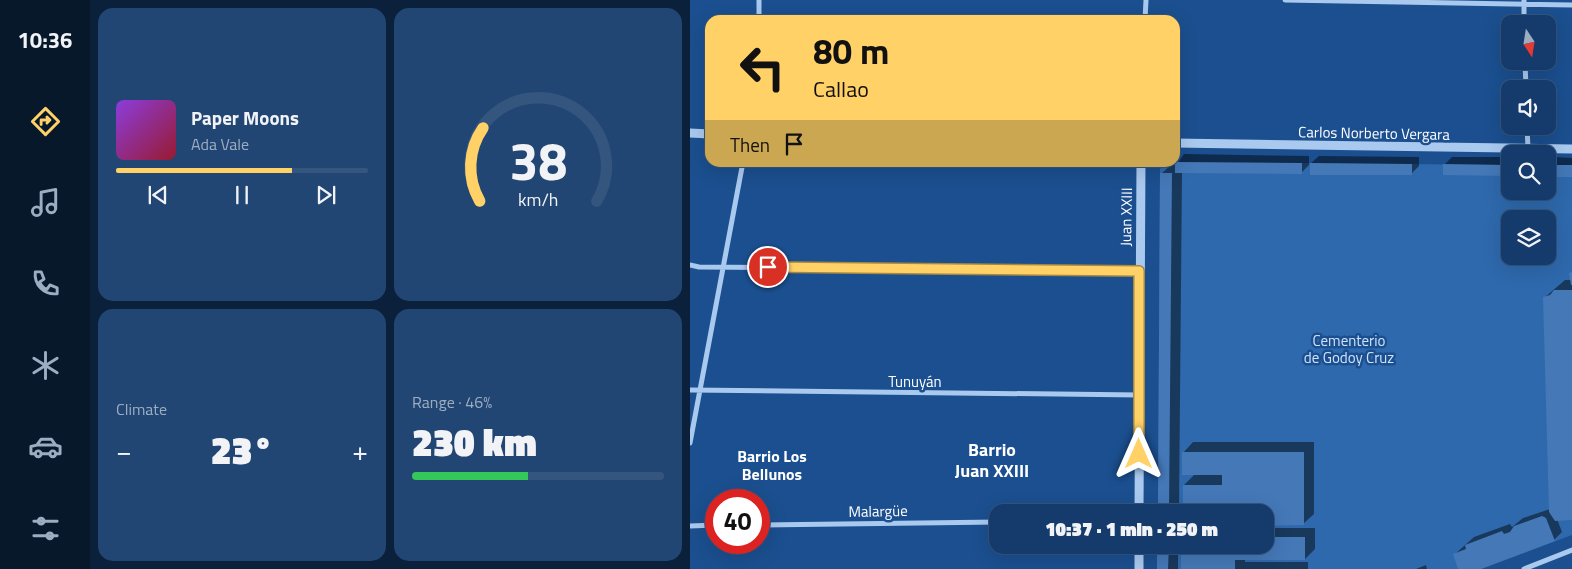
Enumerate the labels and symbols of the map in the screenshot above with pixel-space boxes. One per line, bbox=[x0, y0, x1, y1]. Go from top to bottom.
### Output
north arrow bbox=[1501, 15, 1556, 70]
street label: Carlos Norberto Vergara bbox=[1298, 120, 1451, 146]
street label: Juan XXIII bbox=[1114, 187, 1138, 247]
pin bbox=[747, 246, 789, 288]
park label: Cementerio de Godoy Cruz bbox=[1304, 329, 1394, 369]
street label: Tunuyán bbox=[888, 370, 942, 393]
position arrow bbox=[1112, 427, 1164, 479]
district label: Barrio Juan XXIII bbox=[955, 436, 1029, 484]
district label: Barrio Los Bellunos bbox=[737, 444, 807, 486]
speed limit sign: 40 bbox=[705, 489, 770, 554]
street label: Malargüe bbox=[848, 499, 908, 523]

